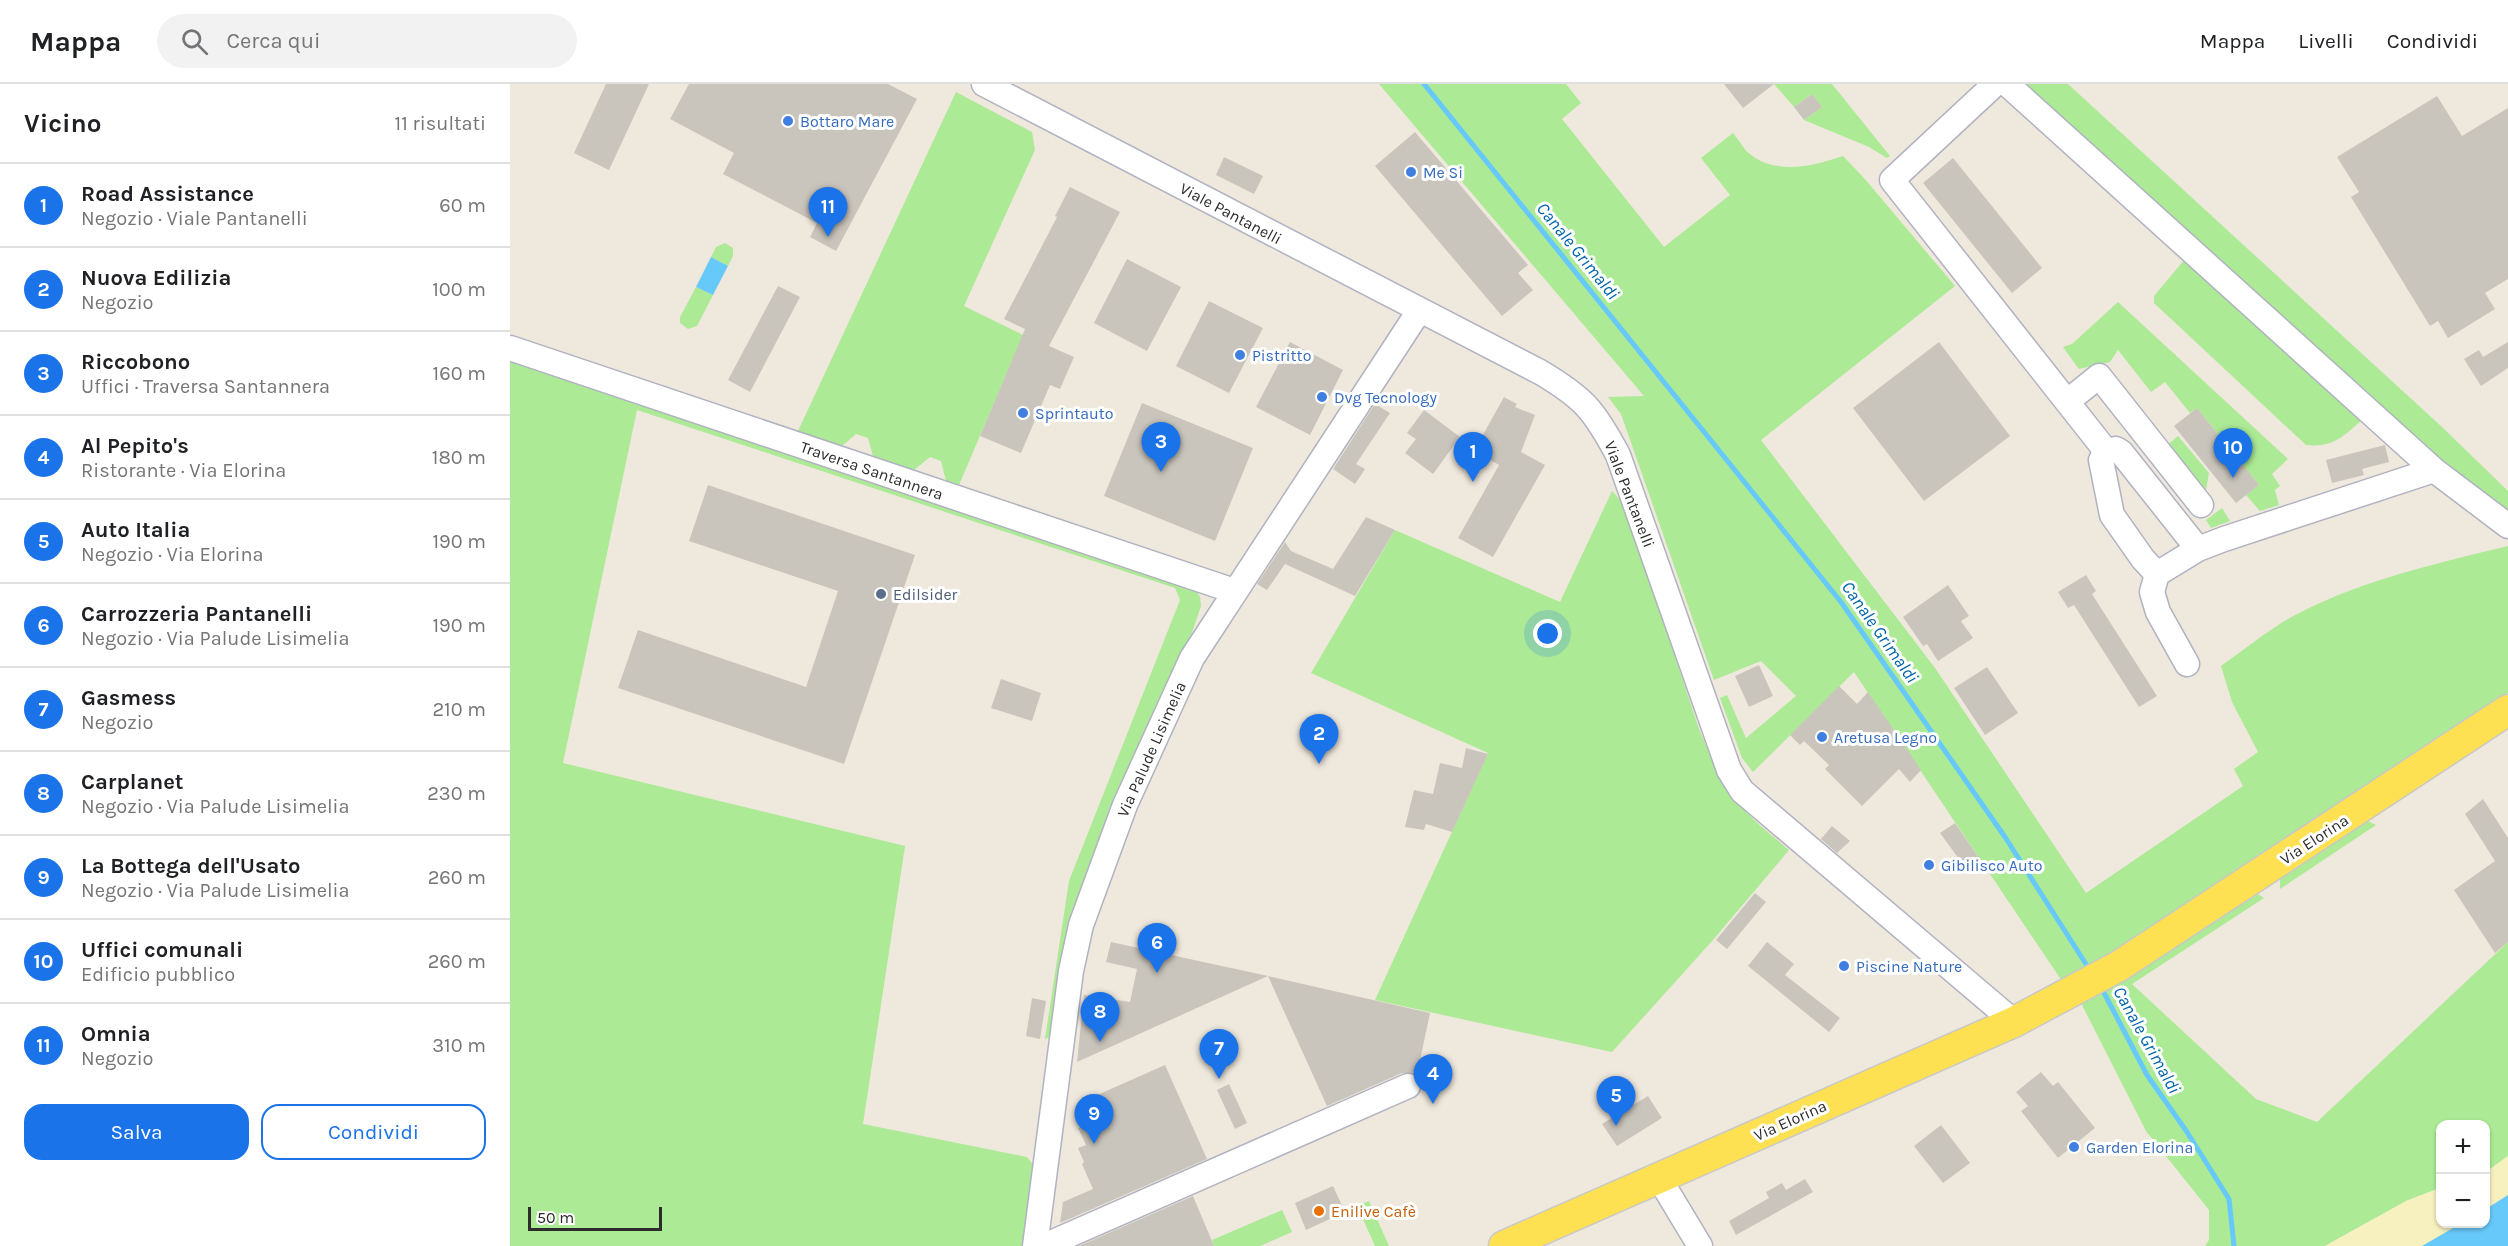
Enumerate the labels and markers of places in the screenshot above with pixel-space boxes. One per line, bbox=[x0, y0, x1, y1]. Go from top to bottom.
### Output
place label: Bottaro Mare bbox=[800, 112, 894, 131]
marker: Bottaro Mare bbox=[781, 114, 795, 128]
place label: Me Si bbox=[1423, 163, 1463, 182]
marker: Me Si bbox=[1404, 165, 1418, 179]
pin: 11 bbox=[808, 188, 848, 237]
place label: Pistritto bbox=[1252, 346, 1311, 365]
marker: Pistritto bbox=[1233, 348, 1247, 362]
place label: Dvg Tecnology bbox=[1334, 388, 1437, 407]
marker: Dvg Tecnology bbox=[1315, 390, 1329, 404]
place label: Sprintauto bbox=[1035, 404, 1114, 423]
marker: Sprintauto bbox=[1016, 406, 1030, 420]
pin: 3 bbox=[1142, 422, 1180, 472]
pin: 10 bbox=[2214, 428, 2252, 478]
pin: 1 bbox=[1454, 432, 1492, 482]
place label: Edilsider bbox=[893, 585, 958, 604]
marker: Edilsider bbox=[874, 587, 888, 601]
pin: 2 bbox=[1300, 714, 1338, 764]
place label: Aretusa Legno bbox=[1834, 728, 1937, 747]
marker: Aretusa Legno bbox=[1815, 730, 1829, 744]
place label: Gibilisco Auto bbox=[1941, 856, 2042, 875]
marker: Gibilisco Auto bbox=[1922, 858, 1936, 872]
pin: 6 bbox=[1138, 924, 1176, 973]
place label: Piscine Nature bbox=[1856, 957, 1962, 976]
marker: Piscine Nature bbox=[1837, 959, 1851, 973]
pin: 8 bbox=[1080, 992, 1120, 1042]
pin: 7 bbox=[1200, 1030, 1238, 1079]
pin: 4 bbox=[1414, 1054, 1452, 1104]
pin: 5 bbox=[1596, 1076, 1636, 1126]
pin: 9 bbox=[1074, 1094, 1114, 1144]
place label: Garden Elorina bbox=[2086, 1138, 2193, 1157]
marker: Garden Elorina bbox=[2067, 1140, 2081, 1154]
place label: Enilive Cafè bbox=[1331, 1202, 1416, 1221]
marker: Enilive Cafè bbox=[1312, 1204, 1326, 1218]

